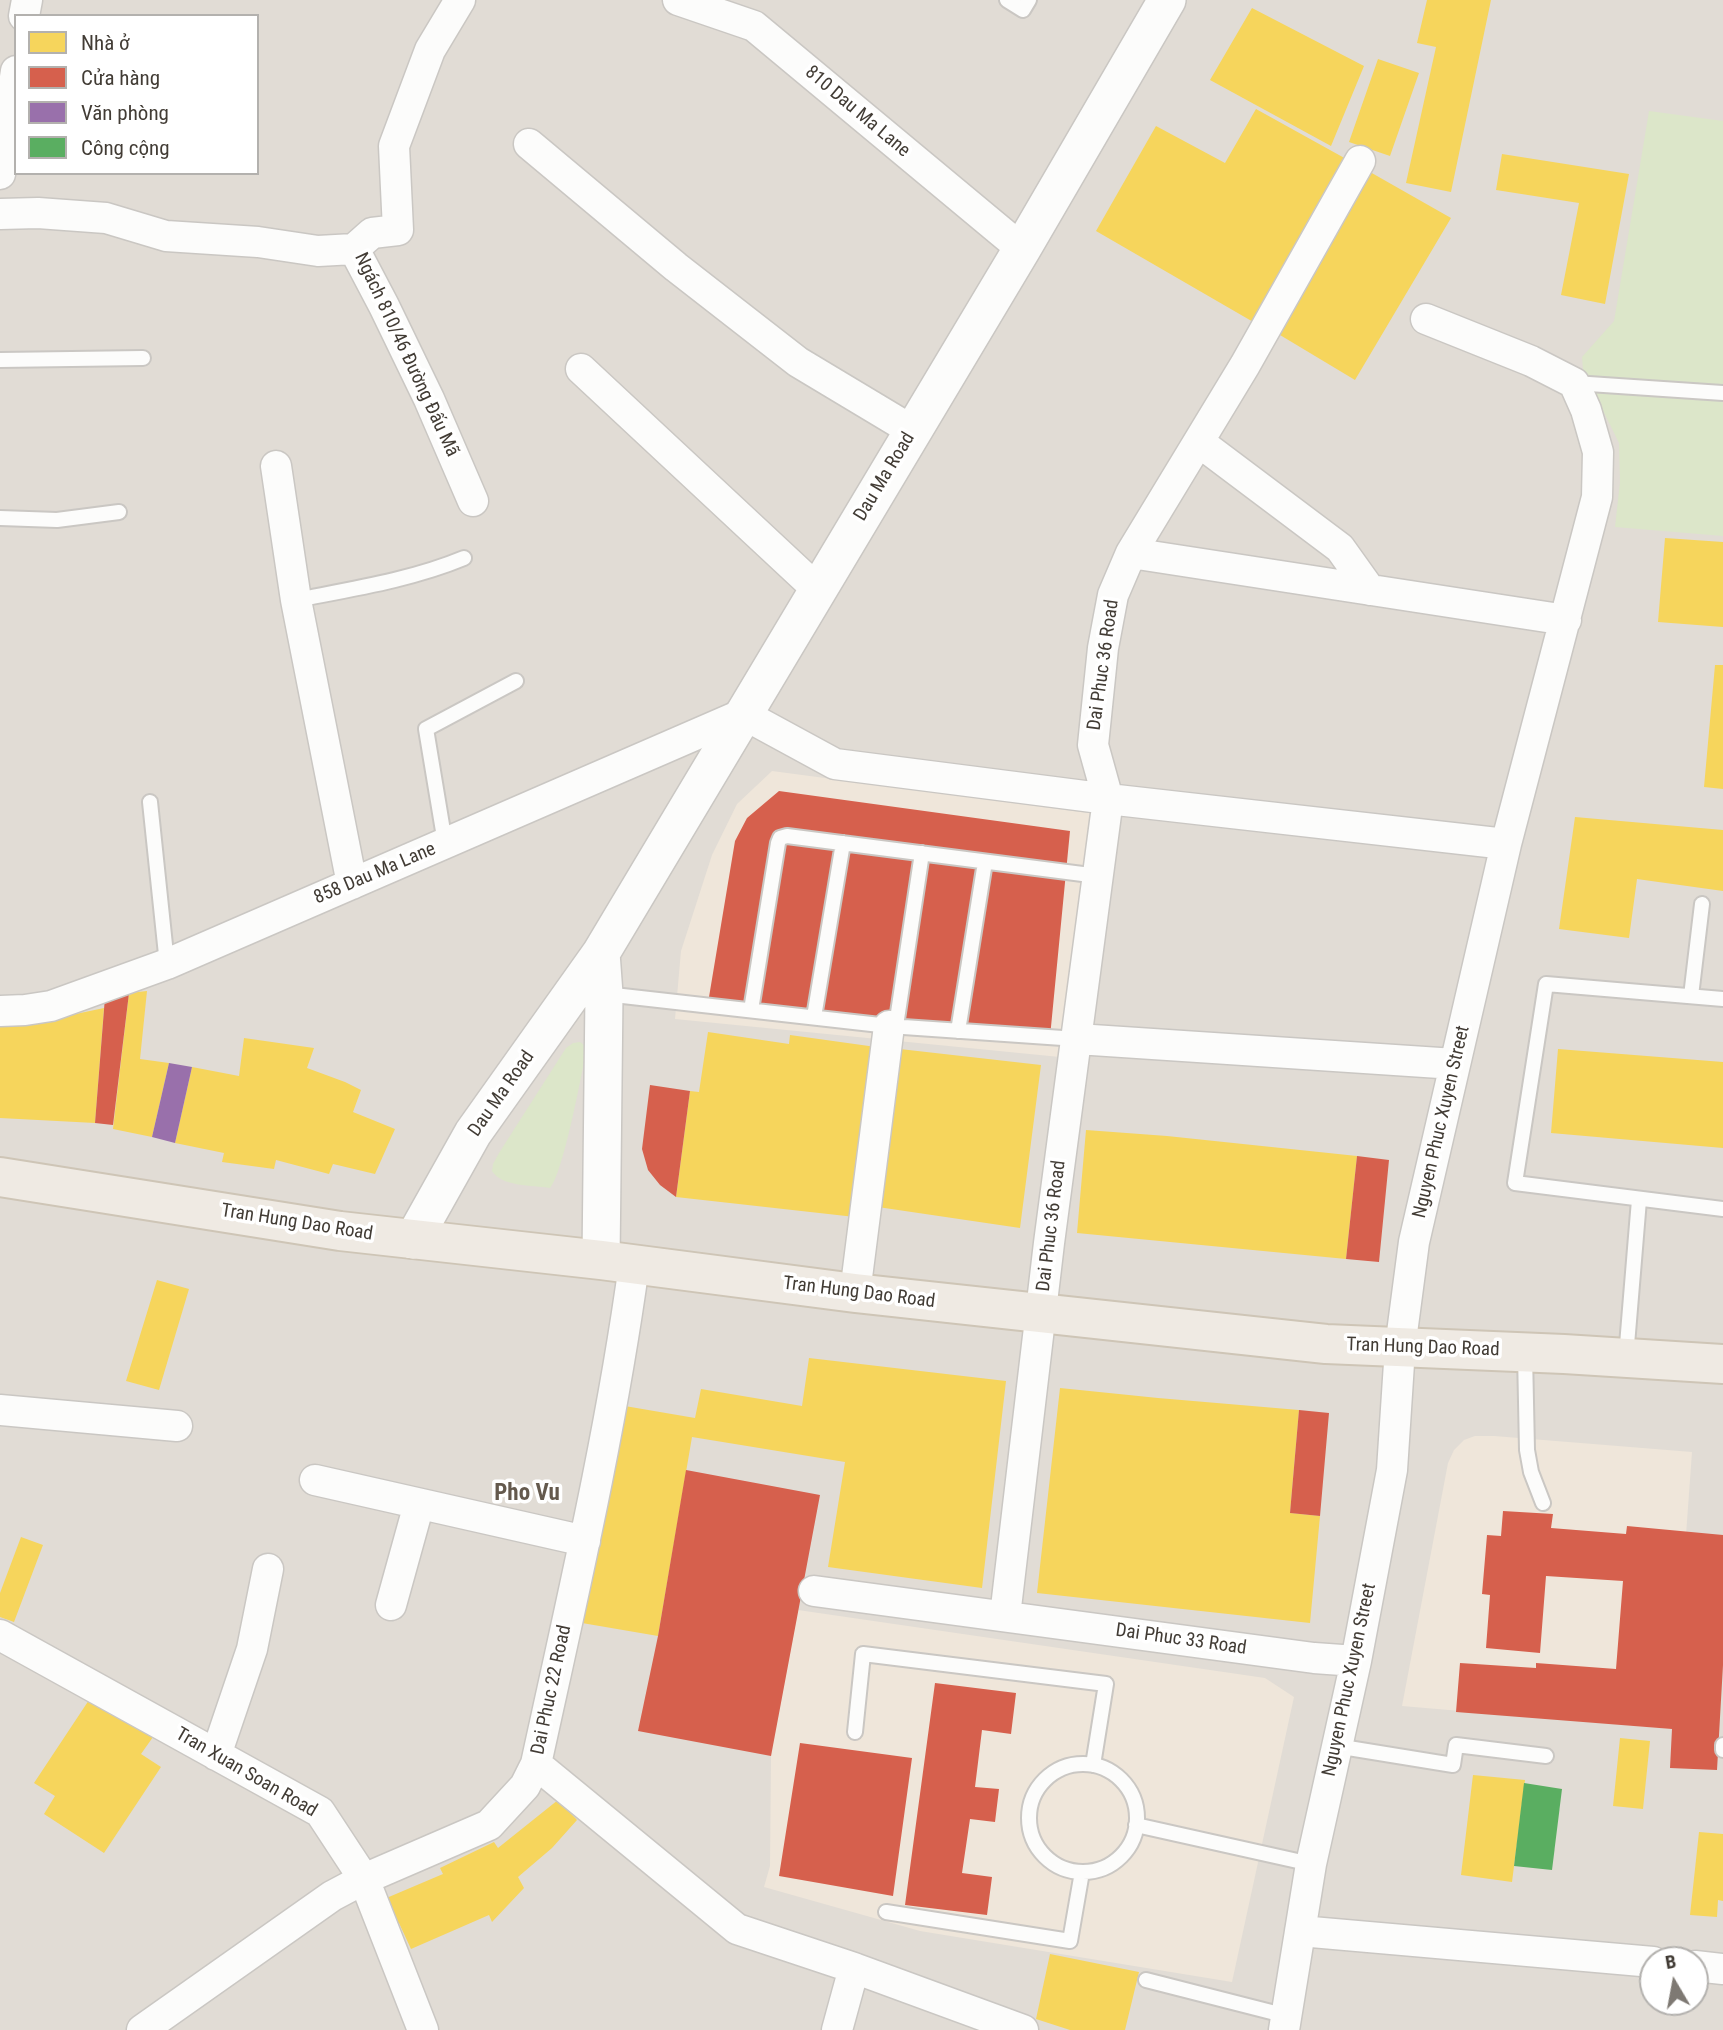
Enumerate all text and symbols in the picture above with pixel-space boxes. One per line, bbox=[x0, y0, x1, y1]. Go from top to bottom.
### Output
legend bbox=[14, 14, 259, 175]
text: Nhà ở bbox=[81, 31, 130, 55]
street label: 810 Dau Ma Lane bbox=[800, 61, 914, 163]
text: Cửa hàng bbox=[81, 66, 160, 90]
text: Văn phòng bbox=[81, 101, 169, 125]
text: Công cộng bbox=[81, 136, 170, 160]
street label: Ngách 810/46 Đường Đấu Mã bbox=[349, 250, 463, 460]
street label: Dau Ma Road bbox=[850, 429, 920, 525]
street label: Dai Phuc 36 Road bbox=[1084, 598, 1124, 732]
street label: 858 Dau Ma Lane bbox=[311, 838, 439, 910]
street label: Nguyen Phuc Xuyen Street bbox=[1409, 1024, 1475, 1220]
street label: Dau Ma Road bbox=[464, 1047, 540, 1141]
street label: Dai Phuc 36 Road bbox=[1033, 1159, 1071, 1293]
street label: Tran Hung Dao Road bbox=[220, 1200, 374, 1246]
street label: Tran Hung Dao Road bbox=[782, 1272, 936, 1314]
street label: Tran Hung Dao Road bbox=[1346, 1334, 1500, 1362]
district label: Pho Vu bbox=[494, 1480, 560, 1508]
street label: Nguyen Phuc Xuyen Street bbox=[1318, 1581, 1382, 1779]
street label: Dai Phuc 33 Road bbox=[1114, 1620, 1248, 1660]
street label: Dai Phuc 22 Road bbox=[527, 1623, 577, 1757]
street label: Tran Xuan Soan Road bbox=[171, 1723, 321, 1823]
north arrow bbox=[1639, 1946, 1709, 2016]
text: B bbox=[1663, 1950, 1678, 1974]

